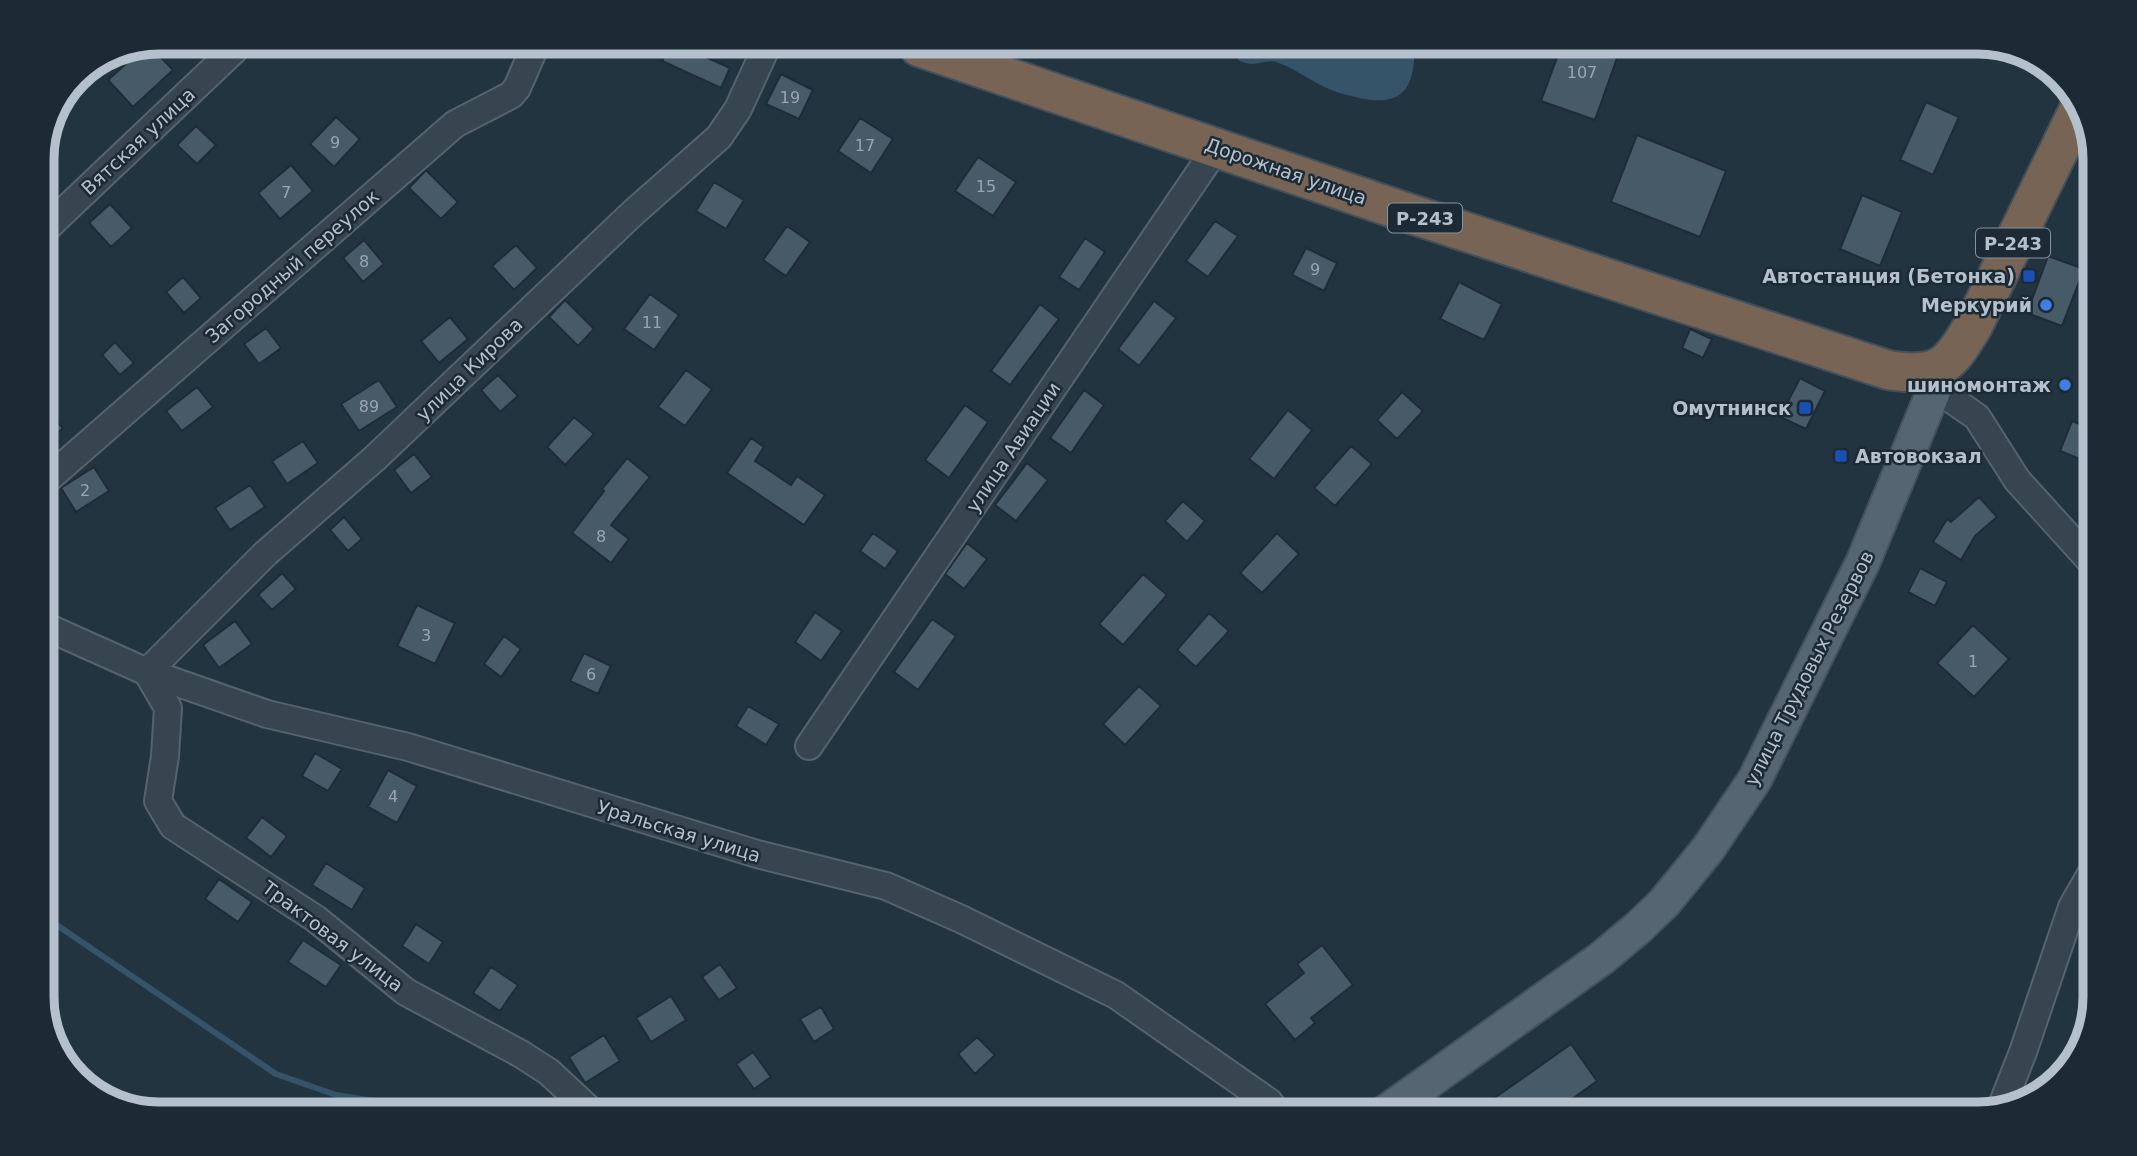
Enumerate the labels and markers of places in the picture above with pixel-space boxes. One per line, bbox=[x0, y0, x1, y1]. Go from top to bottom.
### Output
place label: Автостанция (Бетонка) bbox=[1762, 265, 2015, 287]
marker: Автостанция (Бетонка) bbox=[2021, 268, 2037, 284]
place label: Меркурий bbox=[1921, 294, 2032, 316]
marker: Меркурий bbox=[2038, 297, 2054, 313]
place label: шиномонтаж bbox=[1907, 374, 2051, 396]
marker: шиномонтаж bbox=[2057, 377, 2073, 393]
place label: Омутнинск bbox=[1672, 397, 1791, 419]
marker: Омутнинск bbox=[1797, 400, 1813, 416]
place label: Автовокзал bbox=[1855, 445, 1982, 467]
marker: Автовокзал bbox=[1833, 448, 1849, 464]

